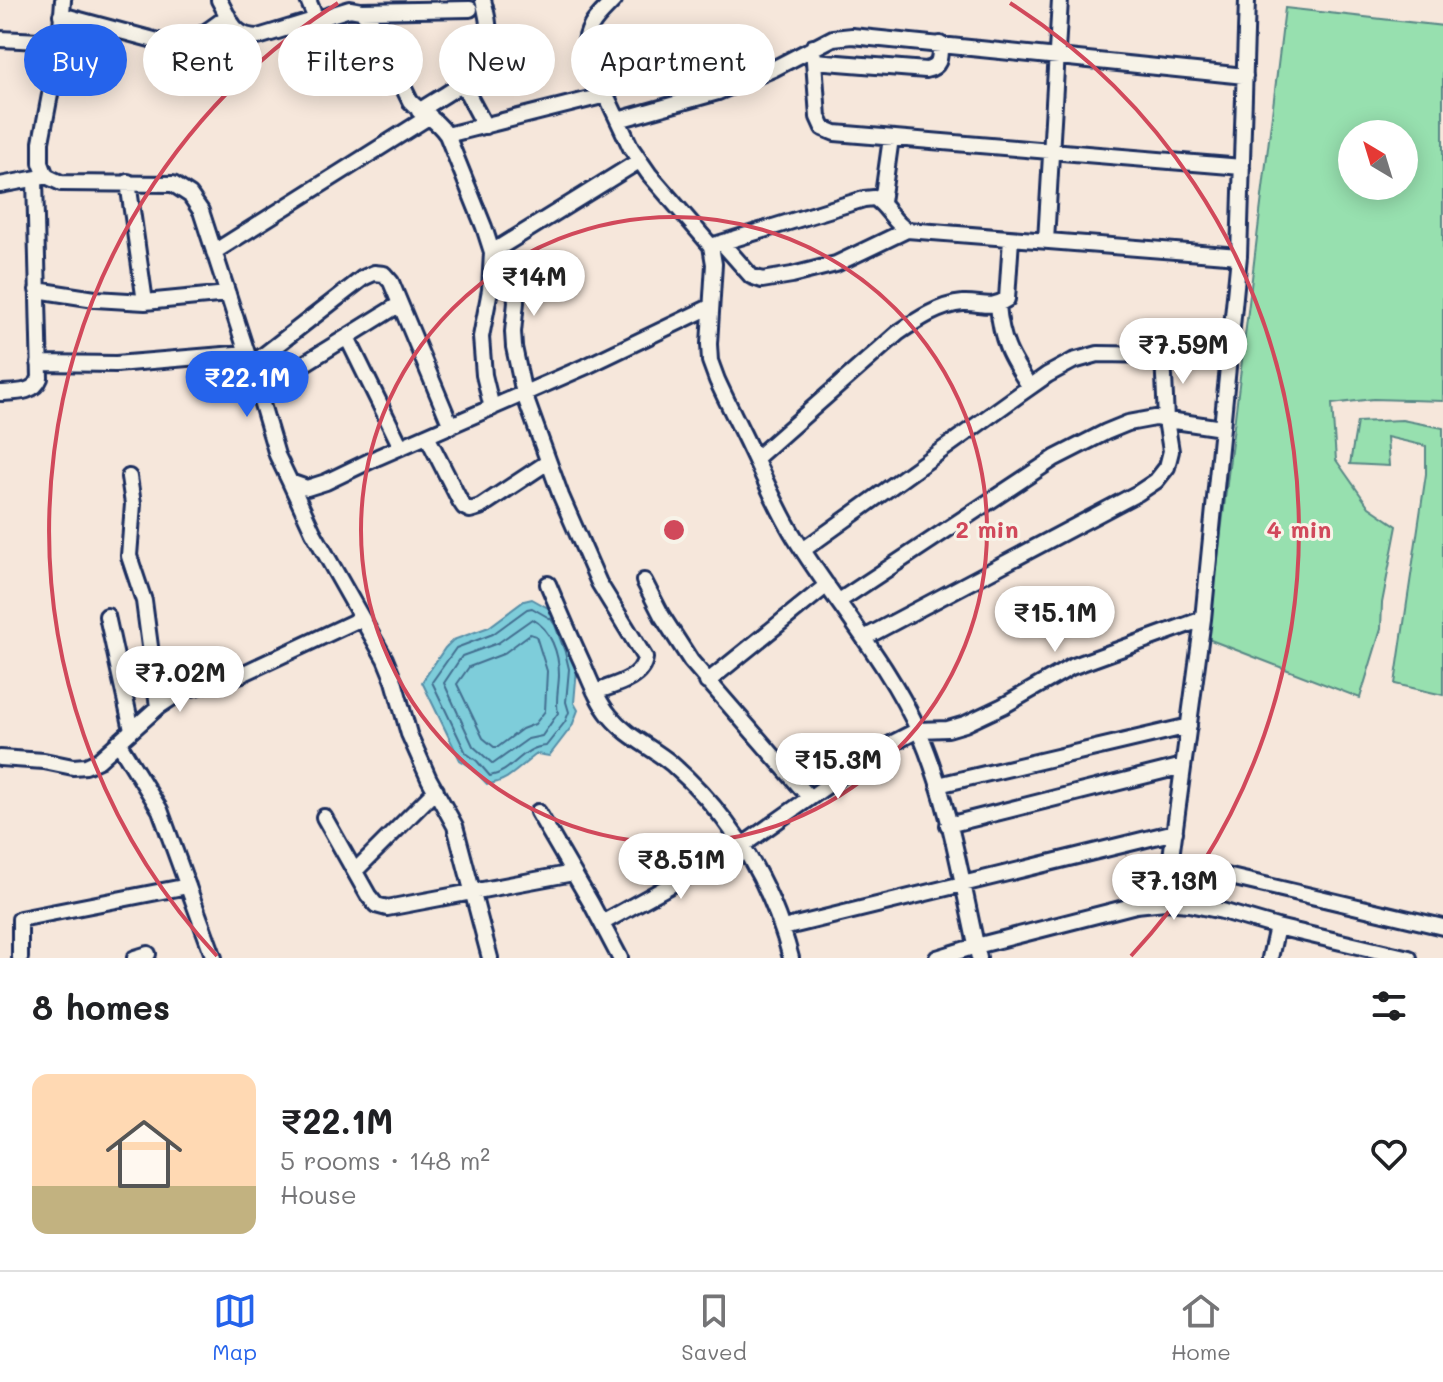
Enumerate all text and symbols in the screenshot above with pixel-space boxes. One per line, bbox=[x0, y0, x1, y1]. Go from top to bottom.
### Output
chip: Buy bbox=[24, 24, 127, 96]
chip: Rent bbox=[143, 24, 262, 96]
chip: Filters bbox=[278, 24, 423, 96]
chip: New bbox=[439, 24, 555, 96]
chip: Apartment bbox=[571, 24, 775, 96]
north arrow bbox=[1338, 120, 1418, 200]
map controls bbox=[1338, 120, 1418, 200]
pin: ₹14M bbox=[487, 250, 581, 318]
text: ₹14M bbox=[501, 259, 567, 293]
pin: ₹7.59M bbox=[1118, 318, 1248, 386]
text: ₹7.59M bbox=[1137, 327, 1229, 361]
pin: ₹22.1M bbox=[182, 351, 312, 419]
text: ₹22.1M bbox=[204, 360, 290, 394]
text: 2 min bbox=[956, 513, 1019, 544]
text: 4 min bbox=[1267, 513, 1331, 544]
centre of rings bbox=[660, 516, 688, 544]
pin: ₹15.1M bbox=[990, 586, 1120, 654]
text: ₹15.1M bbox=[1013, 595, 1097, 629]
pin: ₹7.02M bbox=[115, 646, 245, 714]
text: ₹7.02M bbox=[134, 655, 226, 689]
pin: ₹15.3M bbox=[773, 733, 903, 801]
text: ₹15.3M bbox=[794, 742, 882, 776]
pin: ₹8.51M bbox=[616, 833, 746, 901]
text: ₹8.51M bbox=[636, 842, 726, 876]
pin: ₹7.13M bbox=[1109, 854, 1239, 922]
text: ₹7.13M bbox=[1130, 863, 1218, 897]
text: 8 homes bbox=[32, 984, 170, 1029]
icon: filters bbox=[1367, 984, 1411, 1028]
text: ₹22.1M bbox=[280, 1098, 394, 1143]
icon: home bbox=[96, 1106, 192, 1202]
icon: heart bbox=[1367, 1132, 1411, 1176]
text: 5 rooms · 148 m² bbox=[280, 1143, 490, 1177]
text: House bbox=[280, 1177, 357, 1211]
tab: Map bbox=[212, 1289, 257, 1366]
tab: Saved bbox=[681, 1289, 747, 1366]
tab: Home bbox=[1171, 1289, 1231, 1366]

